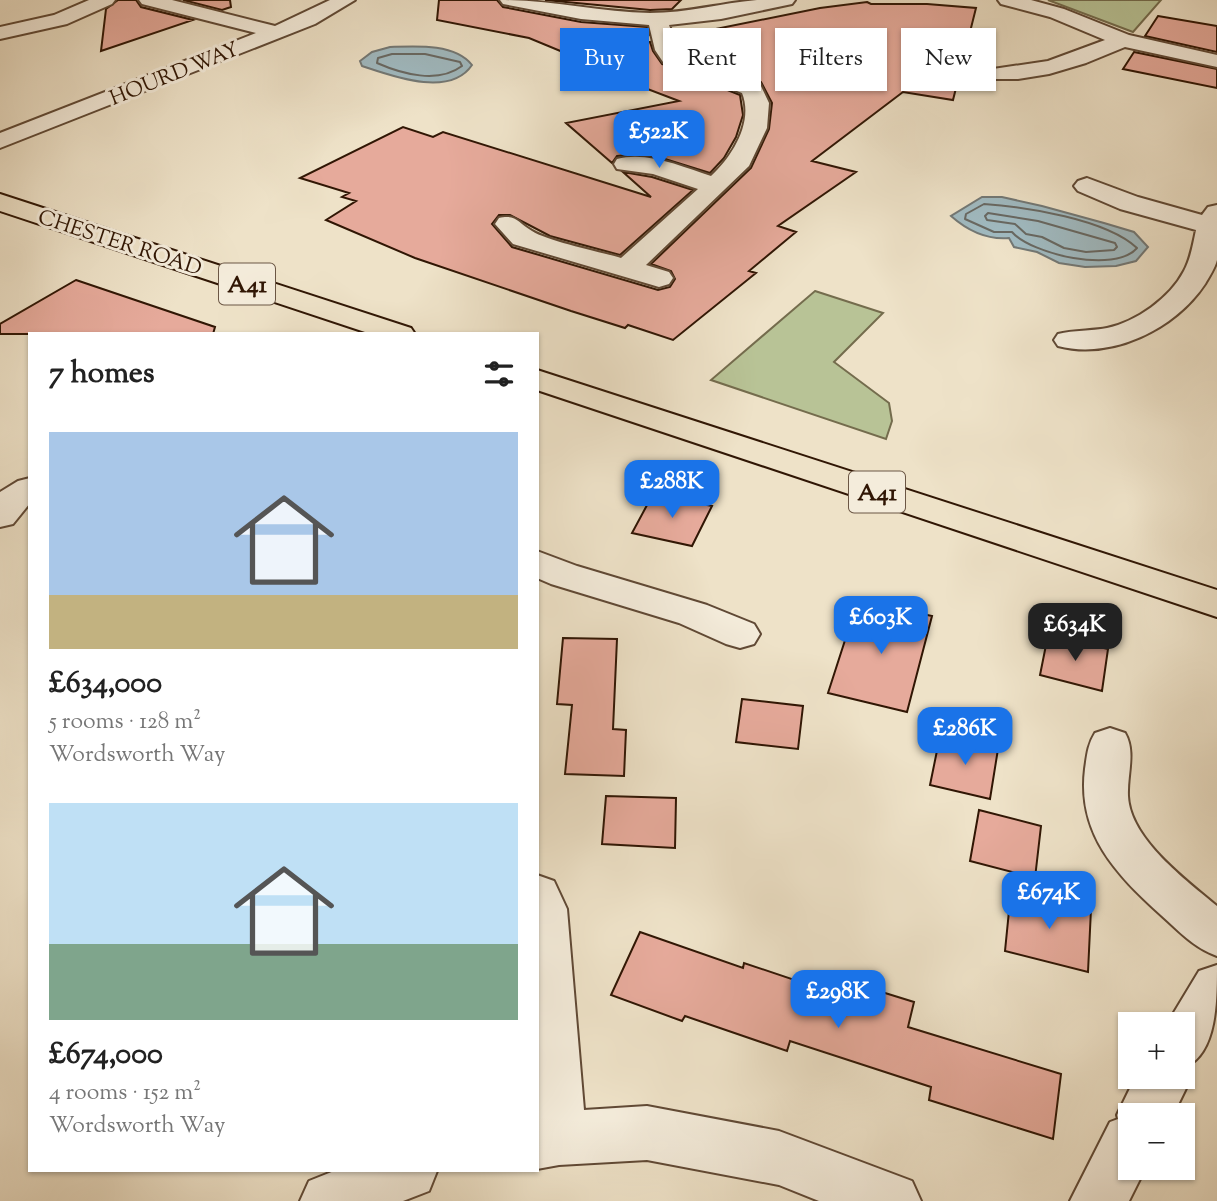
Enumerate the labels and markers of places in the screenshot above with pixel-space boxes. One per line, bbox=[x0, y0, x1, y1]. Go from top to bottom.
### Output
pin: £522K bbox=[610, 110, 708, 170]
pin: £288K bbox=[623, 461, 721, 520]
pin: £603K bbox=[832, 596, 930, 656]
pin: £634K bbox=[1026, 604, 1124, 663]
pin: £286K bbox=[916, 708, 1014, 767]
pin: £674K bbox=[1000, 872, 1098, 931]
pin: £298K bbox=[789, 970, 887, 1030]

